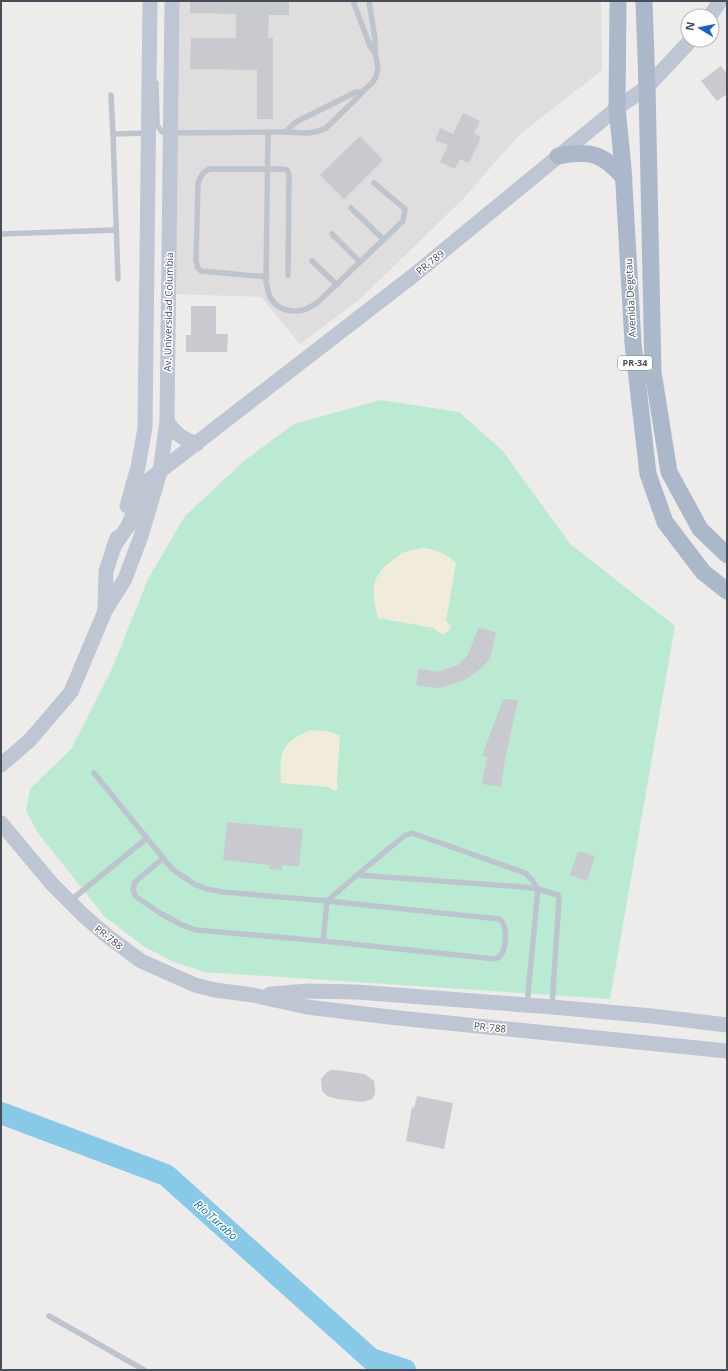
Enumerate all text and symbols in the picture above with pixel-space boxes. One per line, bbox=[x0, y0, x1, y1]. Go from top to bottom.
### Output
north arrow bbox=[680, 8, 720, 48]
text: N bbox=[681, 20, 698, 32]
street label: PR-789 bbox=[413, 246, 447, 278]
street label: Av. Universidad Columbia bbox=[160, 252, 176, 372]
street label: Avenida Degetau bbox=[621, 258, 639, 338]
road number: PR-34 bbox=[618, 356, 652, 370]
street label: PR-788 bbox=[92, 921, 126, 953]
street label: PR-788 bbox=[473, 1018, 507, 1036]
water label: Río Turabo bbox=[192, 1196, 241, 1243]

